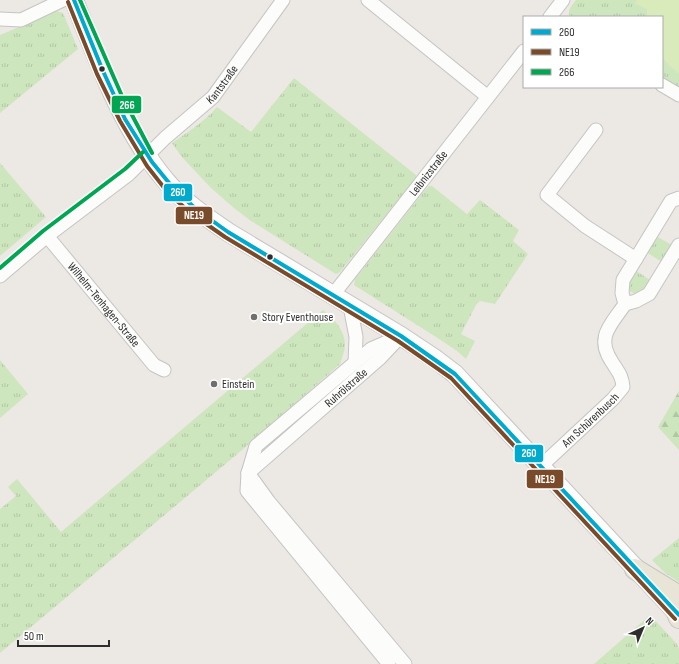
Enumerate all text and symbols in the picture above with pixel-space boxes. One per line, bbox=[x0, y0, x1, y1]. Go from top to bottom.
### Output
legend bbox=[523, 16, 663, 88]
text: 260 bbox=[559, 25, 575, 40]
text: NE19 bbox=[559, 45, 580, 60]
street label: Kantstraße bbox=[203, 62, 241, 107]
unlabelled marker bbox=[97, 64, 107, 74]
text: 266 bbox=[559, 65, 574, 80]
line badge: 266 bbox=[111, 95, 142, 114]
text: 266 bbox=[119, 99, 135, 112]
street label: Leibnizstraße bbox=[406, 147, 451, 199]
line badge: 260 bbox=[163, 183, 193, 202]
text: 260 bbox=[170, 186, 186, 199]
line badge: NE19 bbox=[175, 206, 213, 225]
text: NE19 bbox=[184, 209, 204, 222]
unlabelled marker bbox=[265, 252, 275, 262]
street label: Wilhelm-Tenhagen-Straße bbox=[64, 259, 143, 350]
place label: Story Eventhouse bbox=[262, 310, 333, 325]
marker: Story Eventhouse bbox=[249, 312, 259, 322]
street label: Ruhrölstraße bbox=[322, 365, 371, 410]
place label: Einstein bbox=[222, 377, 254, 392]
marker: Einstein bbox=[209, 379, 219, 389]
street label: Am Schürenbusch bbox=[558, 390, 622, 451]
line badge: 260 bbox=[514, 444, 544, 463]
text: 260 bbox=[521, 447, 537, 460]
line badge: NE19 bbox=[526, 469, 564, 489]
text: NE19 bbox=[535, 473, 555, 486]
north arrow bbox=[623, 608, 663, 648]
text: N bbox=[643, 614, 656, 628]
scale bar bbox=[18, 622, 109, 648]
text: 50 m bbox=[24, 629, 44, 644]

